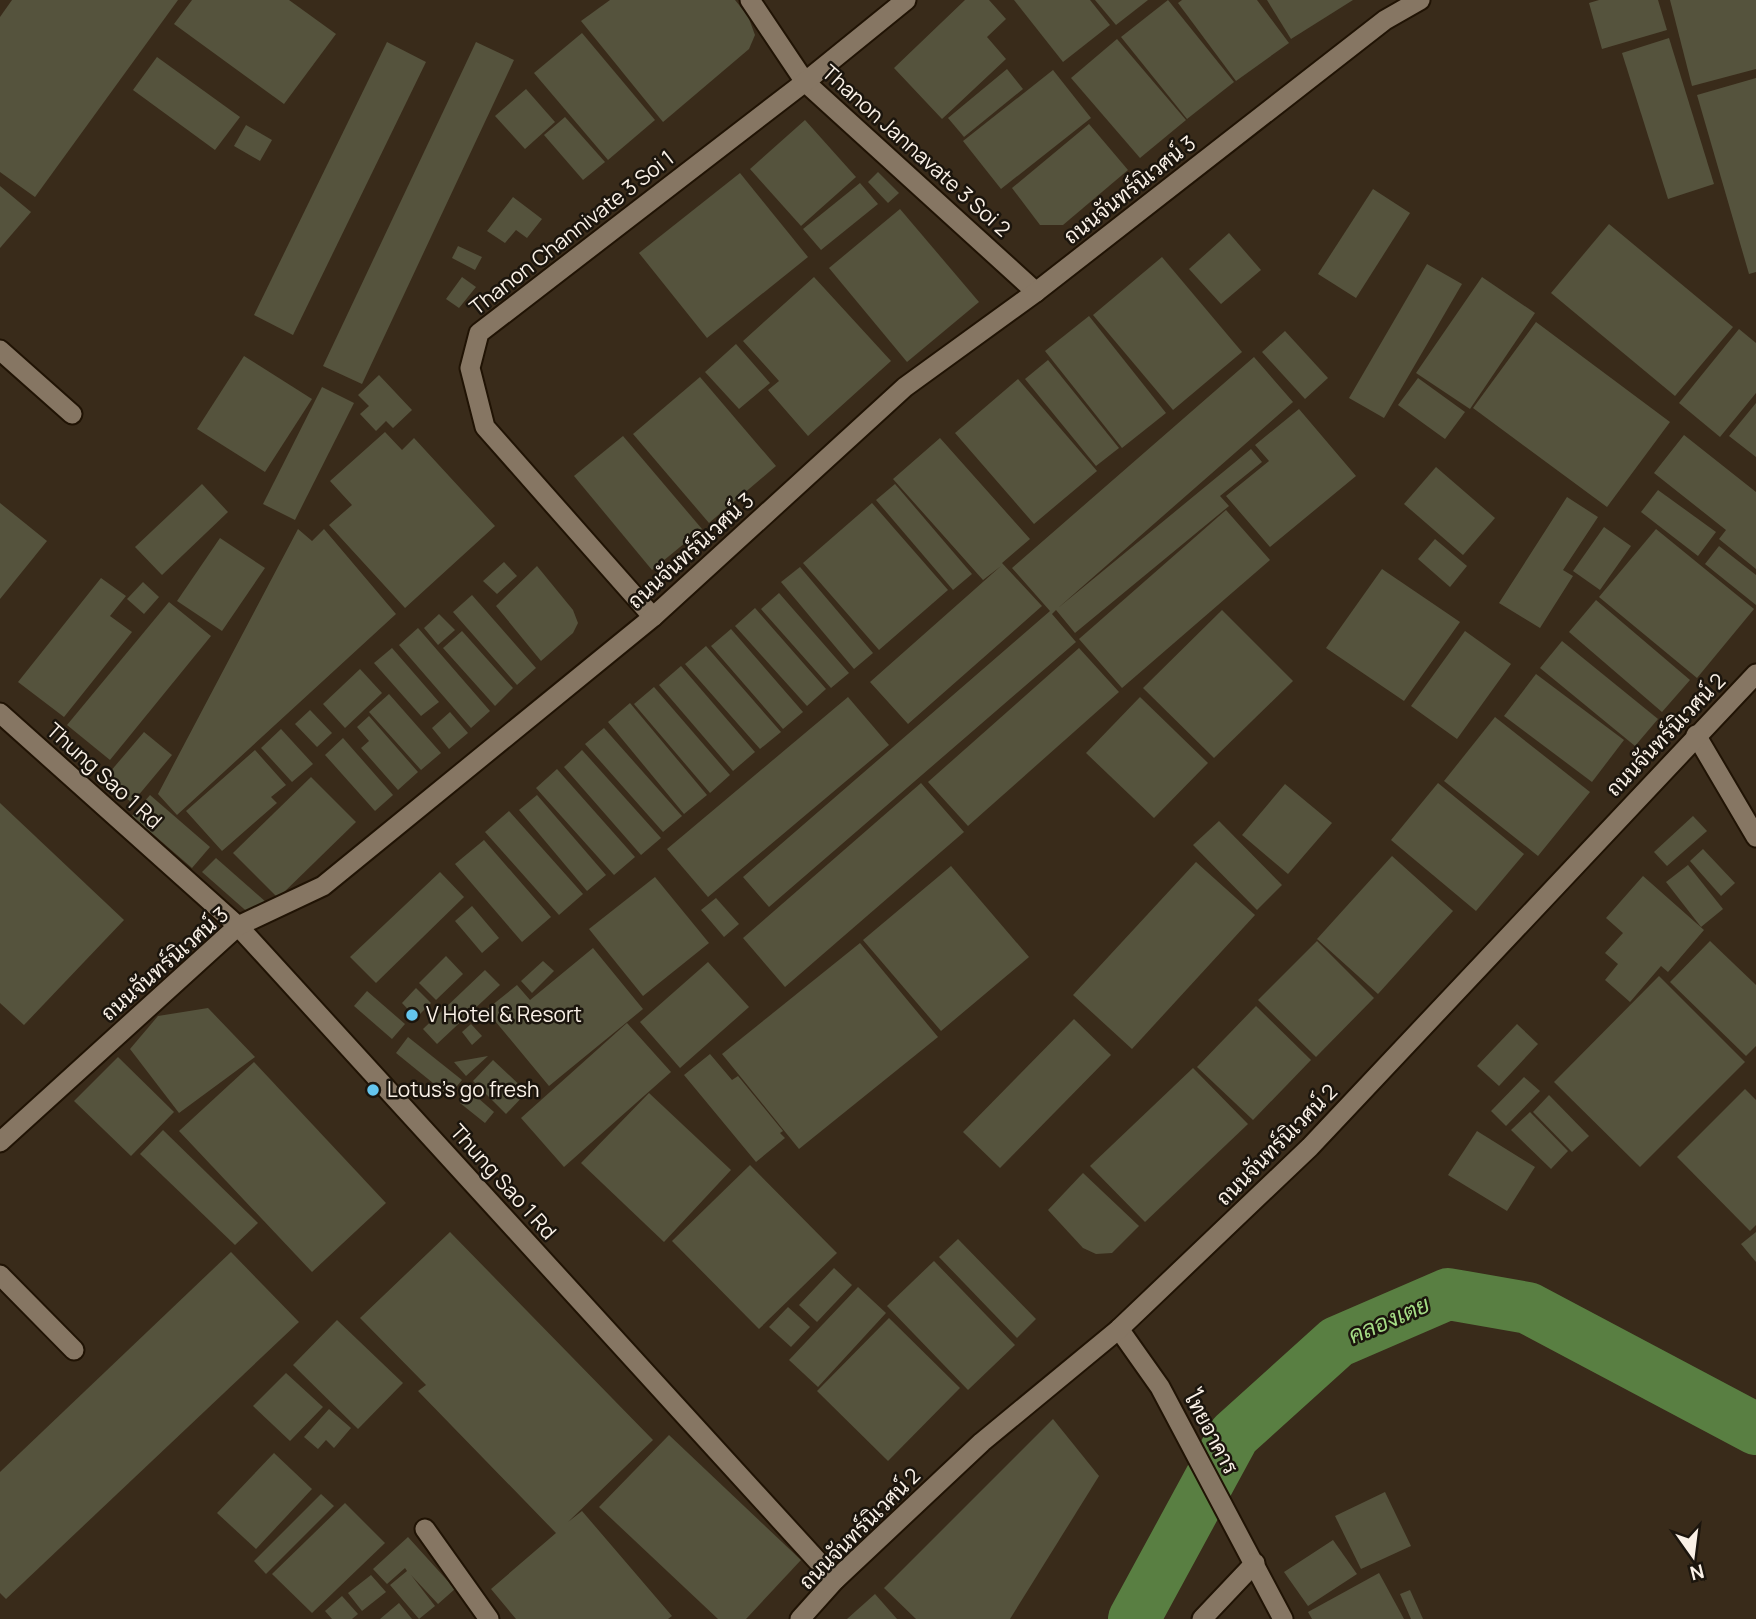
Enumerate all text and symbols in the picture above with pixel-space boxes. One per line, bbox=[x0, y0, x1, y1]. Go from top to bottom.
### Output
street label: Thanon Jannavate 3 Soi 2 bbox=[817, 58, 1017, 242]
street label: ถนนจันทร์นิเวศน์ 3 bbox=[1058, 129, 1201, 250]
street label: Thanon Channivate 3 Soi 1 bbox=[464, 144, 679, 321]
street label: ถนนจันทร์นิเวศน์ 3 bbox=[621, 486, 759, 614]
street label: ถนนจันทร์นิเวศน์ 2 bbox=[1599, 667, 1731, 802]
street label: Thung Sao 1 Rd bbox=[41, 716, 168, 834]
street label: ถนนจันทร์นิเวศน์ 3 bbox=[95, 900, 234, 1026]
place label: V Hotel & Resort bbox=[426, 1000, 582, 1028]
marker: V Hotel & Resort bbox=[404, 1007, 420, 1023]
place label: Lotus's go fresh bbox=[387, 1075, 539, 1103]
street label: ถนนจันทร์นิเวศน์ 2 bbox=[1210, 1078, 1343, 1211]
marker: Lotus's go fresh bbox=[365, 1082, 381, 1098]
street label: Thung Sao 1 Rd bbox=[445, 1118, 563, 1245]
water label: คลองเตย bbox=[1343, 1288, 1434, 1350]
street label: ไทยอาคาร bbox=[1178, 1385, 1245, 1479]
street label: ถนนจันทร์นิเวศน์ 2 bbox=[793, 1462, 926, 1595]
north arrow bbox=[1658, 1521, 1728, 1591]
text: N bbox=[1687, 1558, 1707, 1587]

